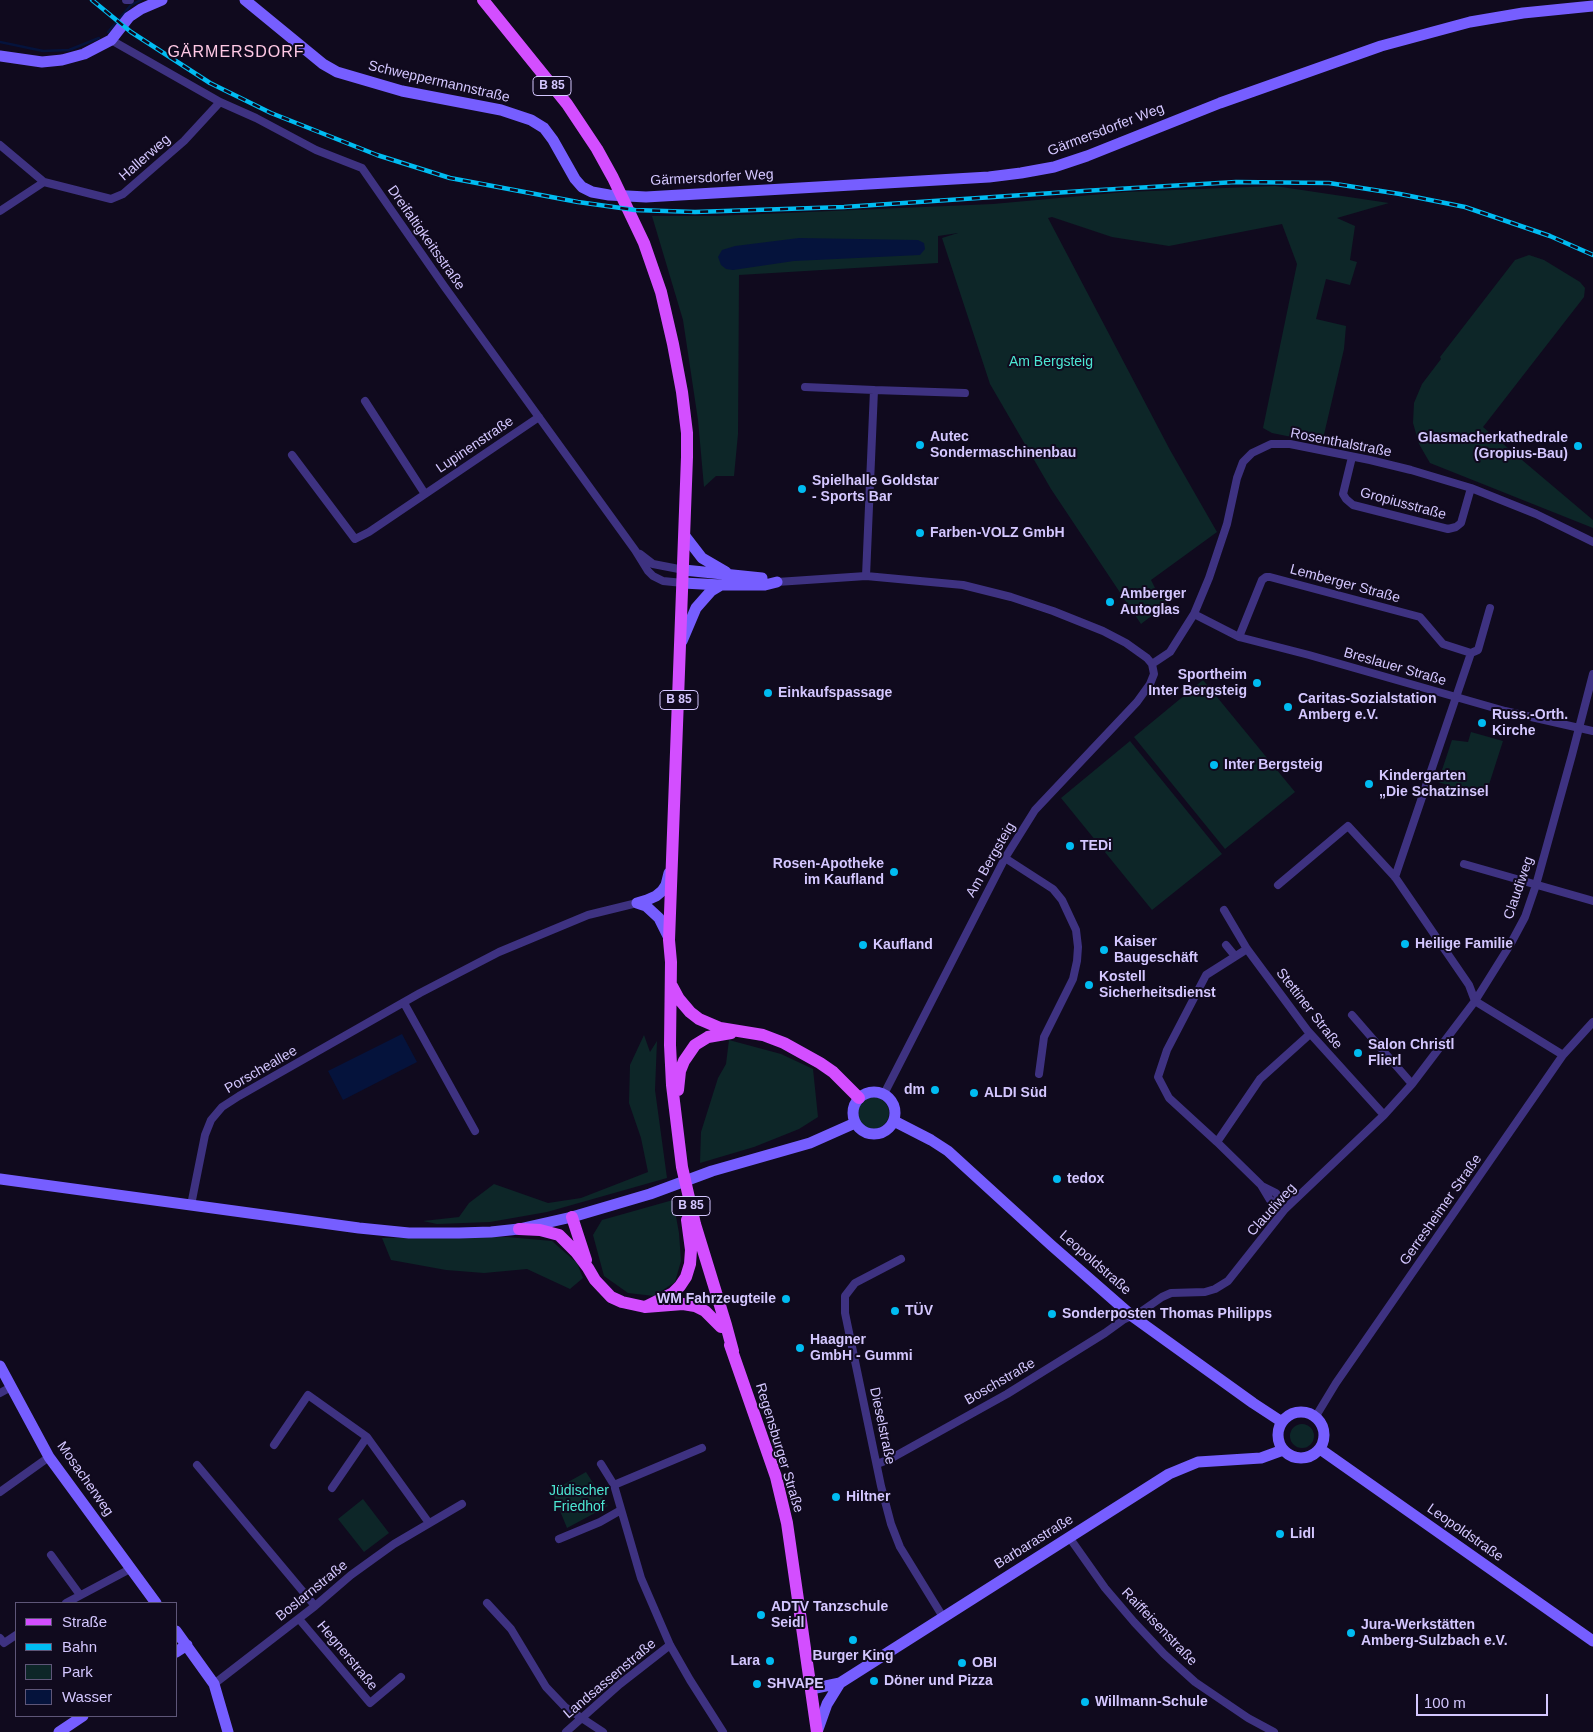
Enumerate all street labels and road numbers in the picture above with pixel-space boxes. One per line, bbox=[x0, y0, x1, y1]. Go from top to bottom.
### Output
street label: Schweppermannstraße bbox=[367, 58, 511, 106]
road number: B 85 bbox=[533, 76, 571, 95]
street label: Gärmersdorfer Weg bbox=[1045, 100, 1167, 160]
street label: Hallerweg bbox=[116, 131, 174, 185]
street label: Gärmersdorfer Weg bbox=[650, 166, 774, 190]
street label: Dreifaltigkeitsstraße bbox=[384, 183, 468, 293]
street label: Lupinenstraße bbox=[433, 413, 517, 477]
street label: Rosenthalstraße bbox=[1289, 425, 1393, 461]
street label: Gropiusstraße bbox=[1358, 484, 1448, 524]
street label: Lemberger Straße bbox=[1288, 561, 1402, 607]
street label: Breslauer Straße bbox=[1342, 644, 1448, 690]
road number: B 85 bbox=[660, 690, 698, 710]
street label: Am Bergsteig bbox=[963, 819, 1019, 901]
street label: Claudiweg bbox=[1500, 854, 1538, 922]
street label: Stettiner Straße bbox=[1272, 965, 1346, 1053]
street label: Porscheallee bbox=[222, 1042, 300, 1098]
street label: Gerresheimer Straße bbox=[1396, 1151, 1486, 1269]
street label: Claudiweg bbox=[1244, 1180, 1300, 1240]
road number: B 85 bbox=[672, 1196, 710, 1216]
street label: Leopoldstraße bbox=[1056, 1227, 1134, 1299]
street label: Boschstraße bbox=[962, 1355, 1038, 1409]
street label: Regensburger Straße bbox=[751, 1381, 807, 1515]
street label: Dieselstraße bbox=[866, 1386, 898, 1466]
street label: Mosacherweg bbox=[53, 1438, 117, 1520]
street label: Leopoldstraße bbox=[1424, 1500, 1506, 1566]
street label: Barbarastraße bbox=[992, 1511, 1076, 1573]
street label: Boslarnstraße bbox=[273, 1557, 351, 1625]
street label: Raiffeisenstraße bbox=[1118, 1585, 1200, 1669]
street label: Hegnerstraße bbox=[313, 1618, 381, 1694]
street label: Landsassenstraße bbox=[560, 1636, 660, 1722]

